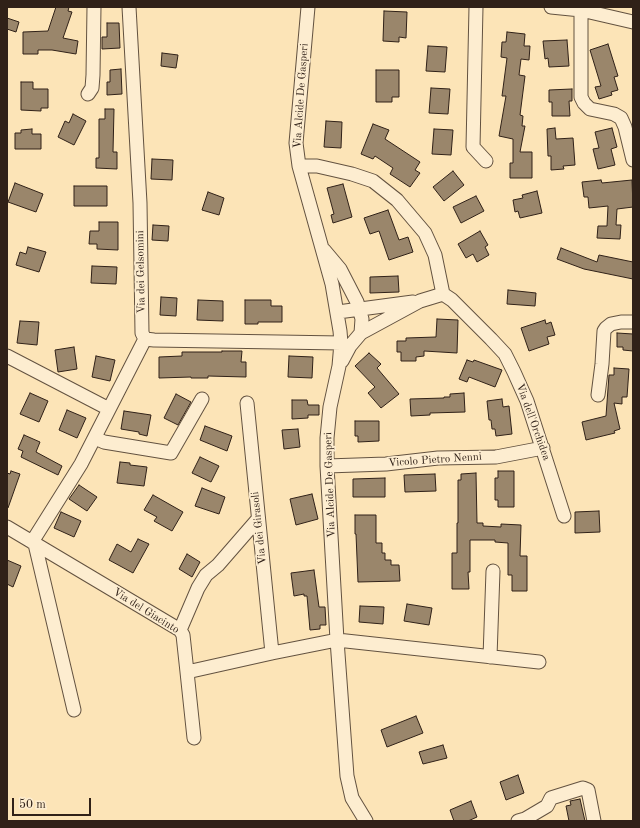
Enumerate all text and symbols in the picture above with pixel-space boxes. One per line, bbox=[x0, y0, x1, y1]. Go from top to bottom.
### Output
street label: Via Alcide De Gasperi bbox=[291, 43, 311, 149]
street label: Via dei Gelsomini bbox=[134, 230, 148, 314]
street label: Via dell'Orchidea bbox=[513, 382, 553, 462]
street label: Via Alcide De Gasperi bbox=[322, 432, 338, 538]
street label: Vicolo Pietro Nenni bbox=[388, 450, 482, 470]
street label: Via dei Girasoli bbox=[249, 491, 269, 565]
street label: Via del Giacinto bbox=[110, 585, 182, 637]
scale bar bbox=[14, 790, 93, 816]
text: 50 m bbox=[19, 799, 46, 811]

